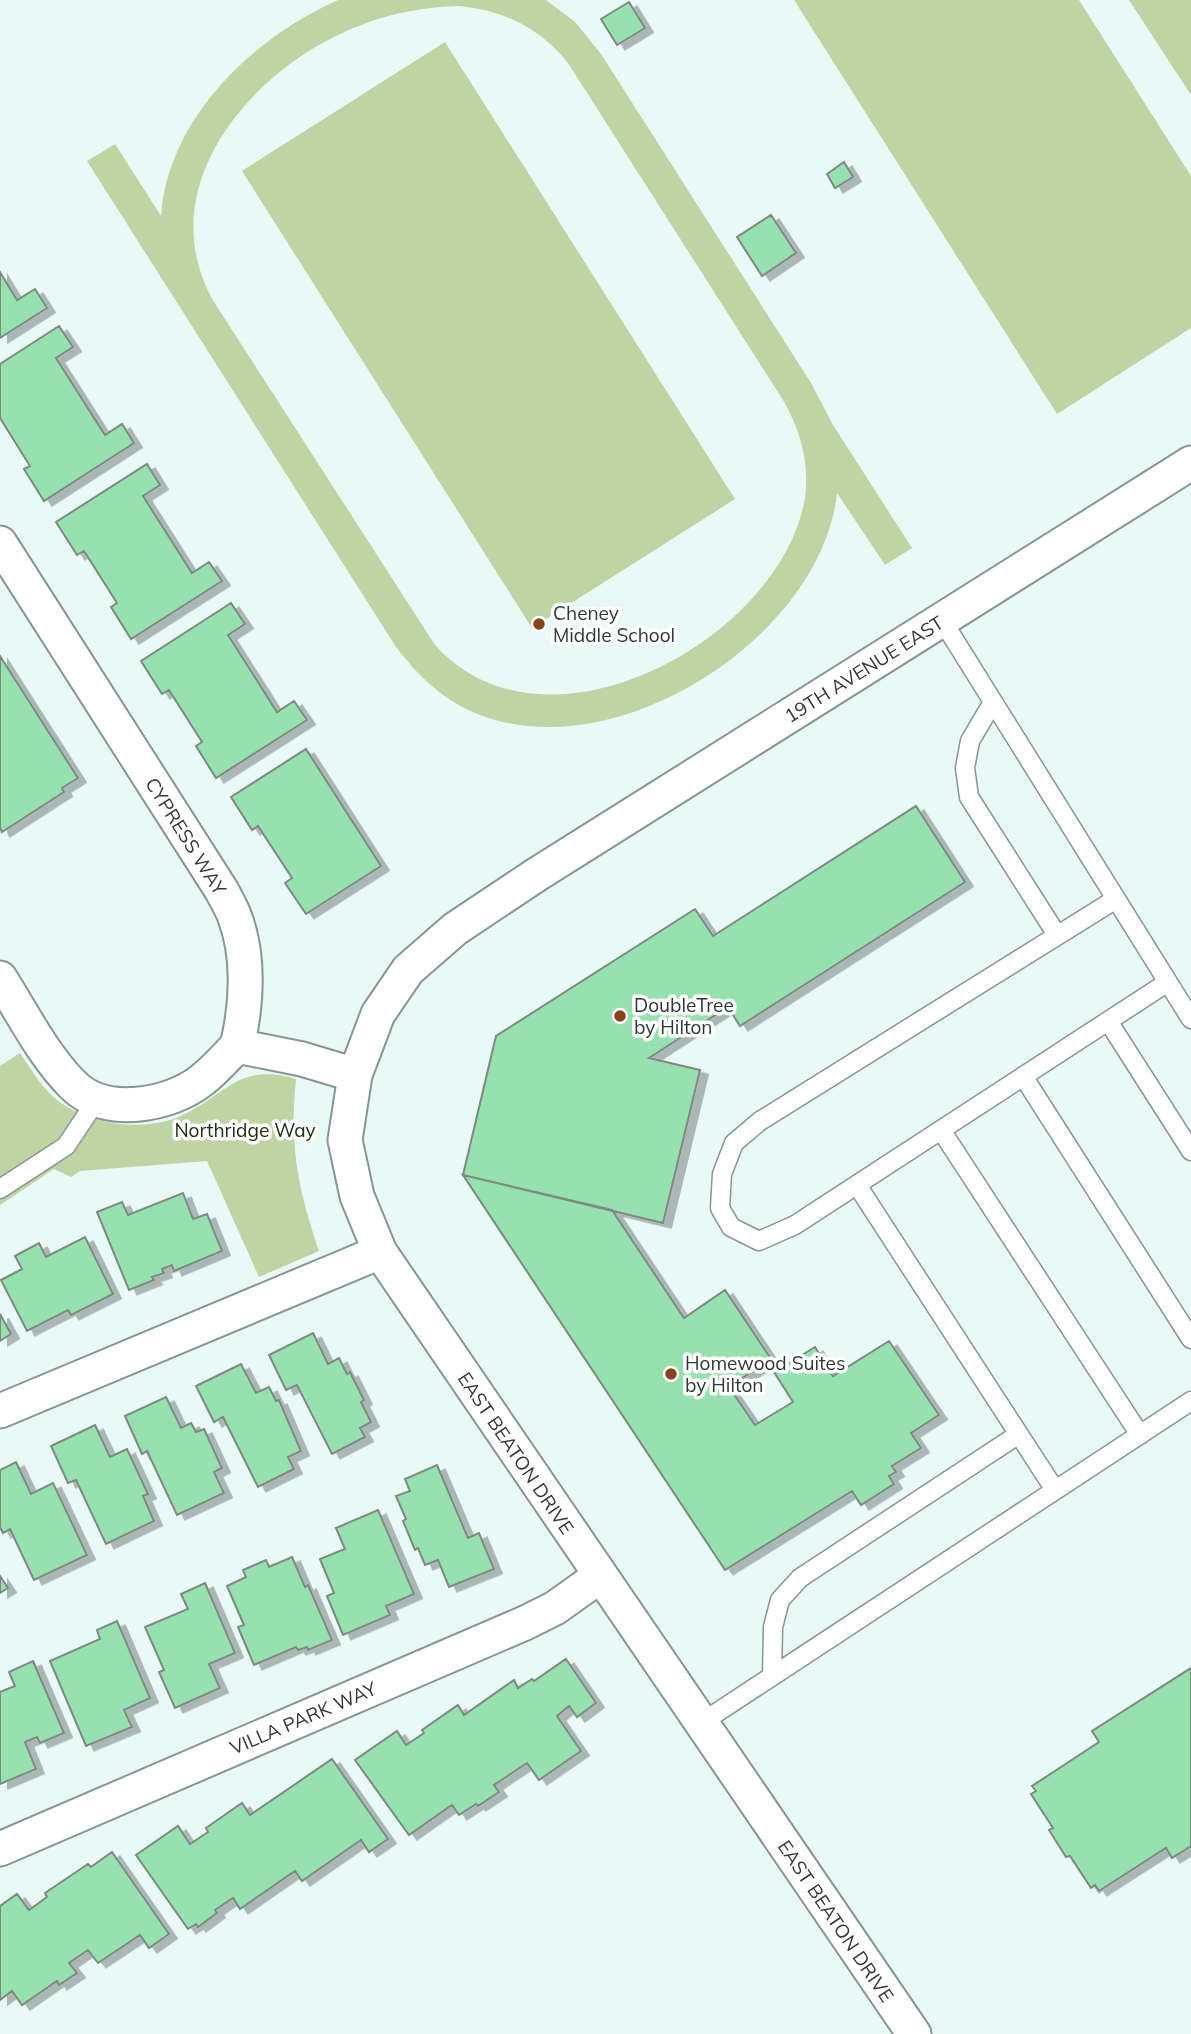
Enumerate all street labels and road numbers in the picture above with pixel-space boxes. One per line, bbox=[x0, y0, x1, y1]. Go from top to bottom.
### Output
street label: 19TH AVENUE EAST bbox=[780, 610, 948, 728]
street label: CYPRESS WAY bbox=[140, 773, 232, 900]
street label: EAST BEATON DRIVE bbox=[453, 1367, 579, 1539]
street label: VILLA PARK WAY bbox=[226, 1676, 380, 1760]
street label: EAST BEATON DRIVE bbox=[773, 1835, 899, 2007]

